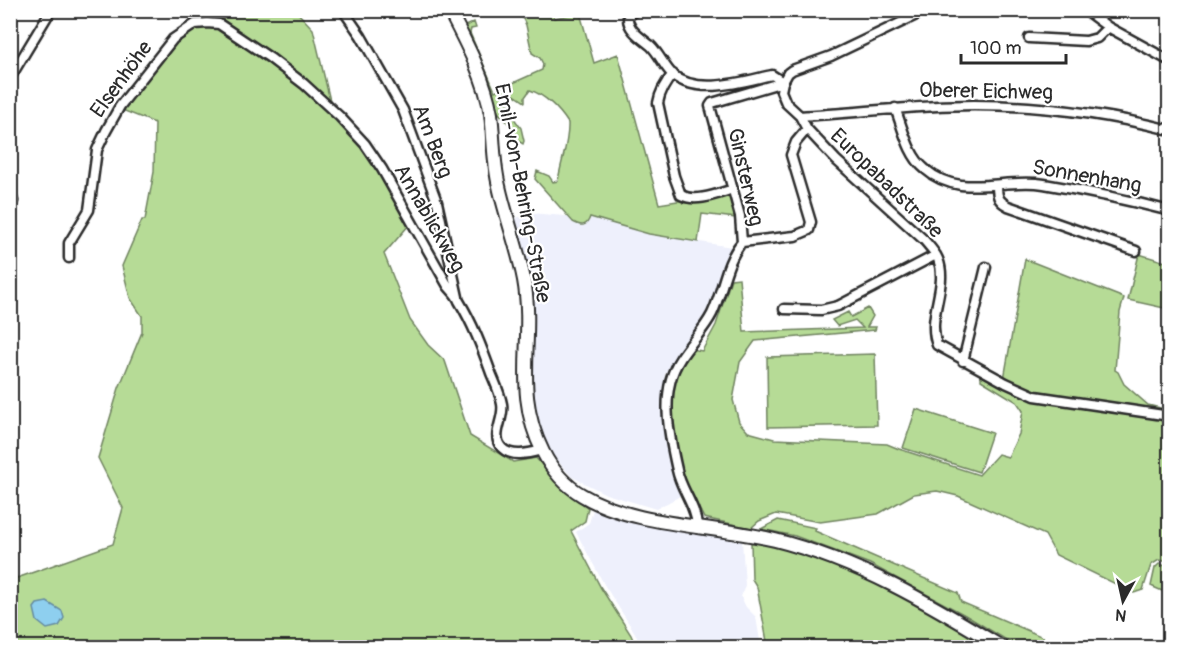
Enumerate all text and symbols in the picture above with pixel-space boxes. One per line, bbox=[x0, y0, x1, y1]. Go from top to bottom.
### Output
scale bar bbox=[961, 27, 1066, 65]
street label: Elsenhöhe bbox=[84, 35, 159, 123]
text: 100 m bbox=[970, 37, 1022, 60]
street label: Oberer Eichweg bbox=[919, 77, 1053, 106]
street label: Emil-von-Behring-Straße bbox=[488, 81, 557, 306]
street label: Am Berg bbox=[406, 101, 459, 182]
street label: Europabadstraße bbox=[824, 123, 949, 245]
street label: Ginsterweg bbox=[721, 125, 770, 229]
street label: Sonnenhang bbox=[1030, 154, 1144, 199]
street label: Annablickweg bbox=[388, 159, 471, 277]
north arrow bbox=[1093, 571, 1153, 631]
text: N bbox=[1114, 604, 1128, 626]

